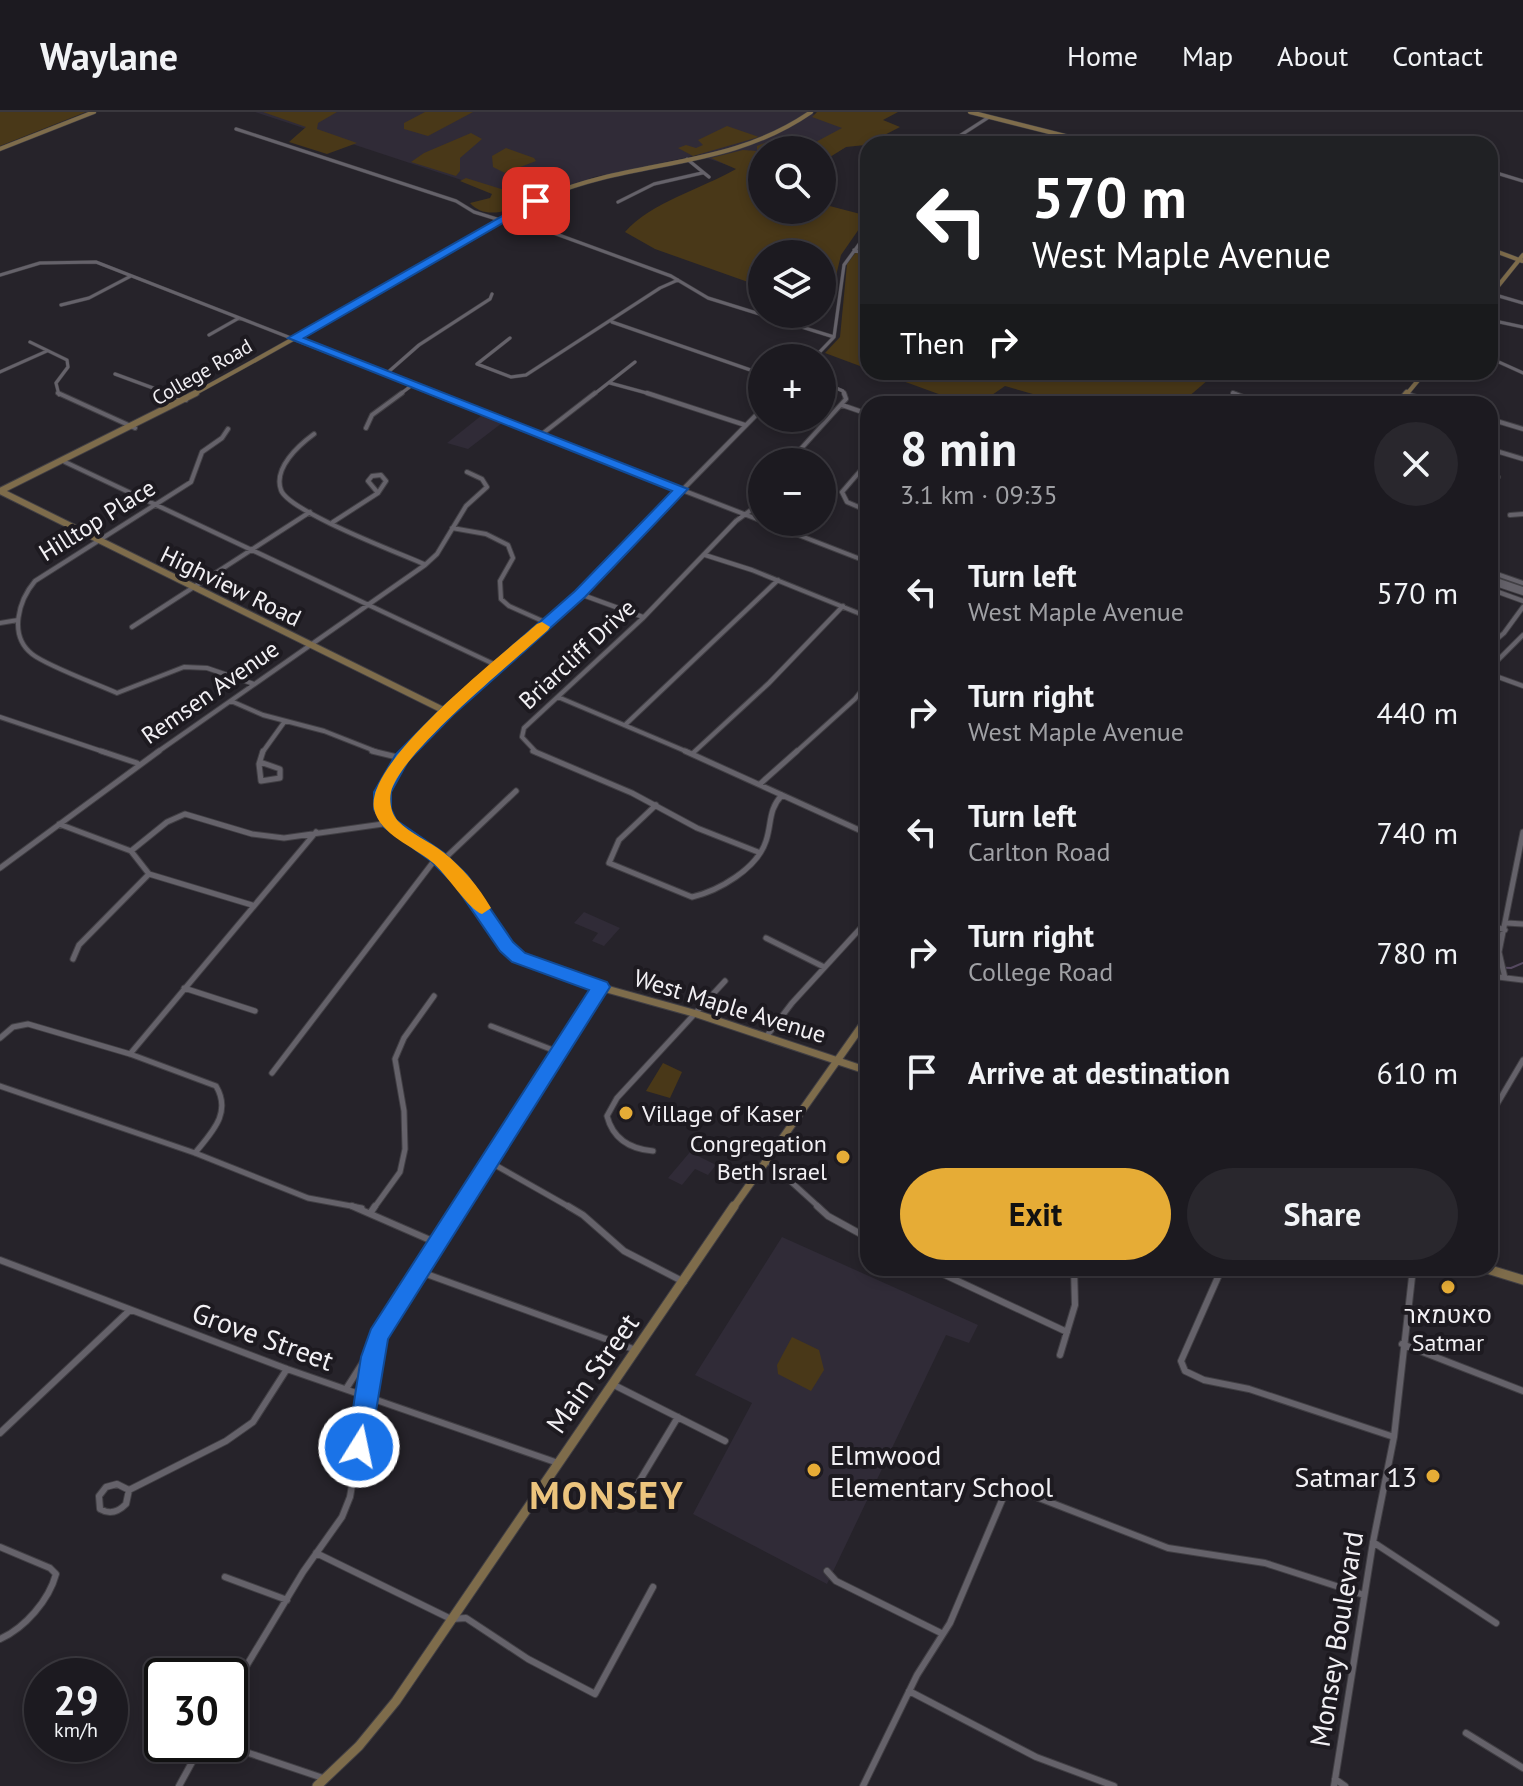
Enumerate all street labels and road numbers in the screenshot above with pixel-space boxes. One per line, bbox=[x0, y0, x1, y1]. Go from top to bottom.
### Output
street label: College Road bbox=[147, 333, 257, 411]
street label: Hilltop Place bbox=[33, 472, 161, 568]
street label: Highview Road bbox=[156, 539, 306, 633]
street label: Briarcliff Drive bbox=[512, 592, 642, 716]
street label: Remsen Avenue bbox=[135, 633, 285, 751]
street label: West Maple Avenue bbox=[630, 962, 830, 1050]
street label: Grove Street bbox=[187, 1293, 339, 1379]
street label: Main Street bbox=[537, 1306, 647, 1440]
street label: Monsey Boulevard bbox=[1301, 1529, 1371, 1749]

